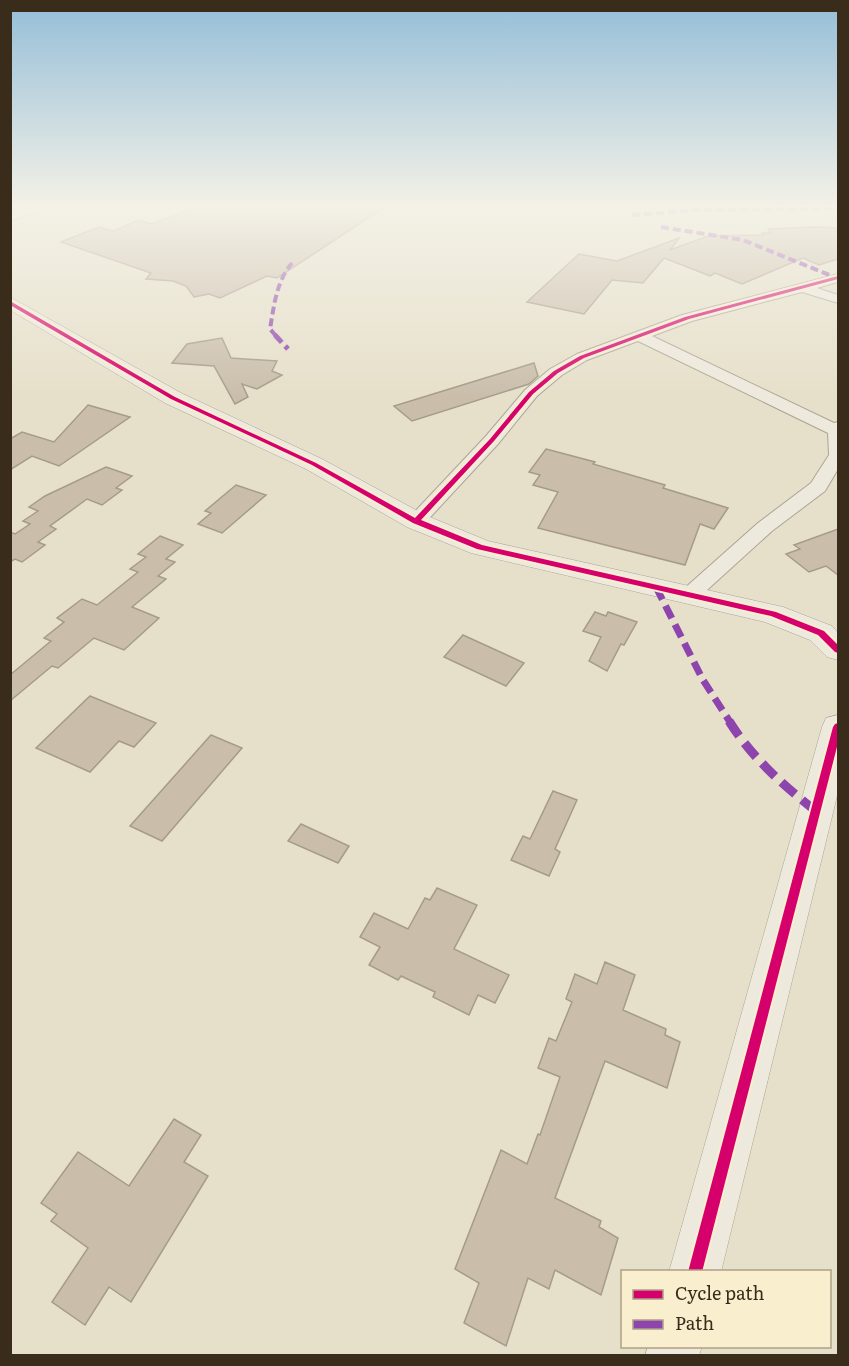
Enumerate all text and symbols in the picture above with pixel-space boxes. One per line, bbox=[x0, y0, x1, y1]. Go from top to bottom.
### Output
legend bbox=[621, 1270, 831, 1348]
text: Cycle path bbox=[675, 1279, 764, 1306]
text: Path bbox=[675, 1309, 714, 1336]

